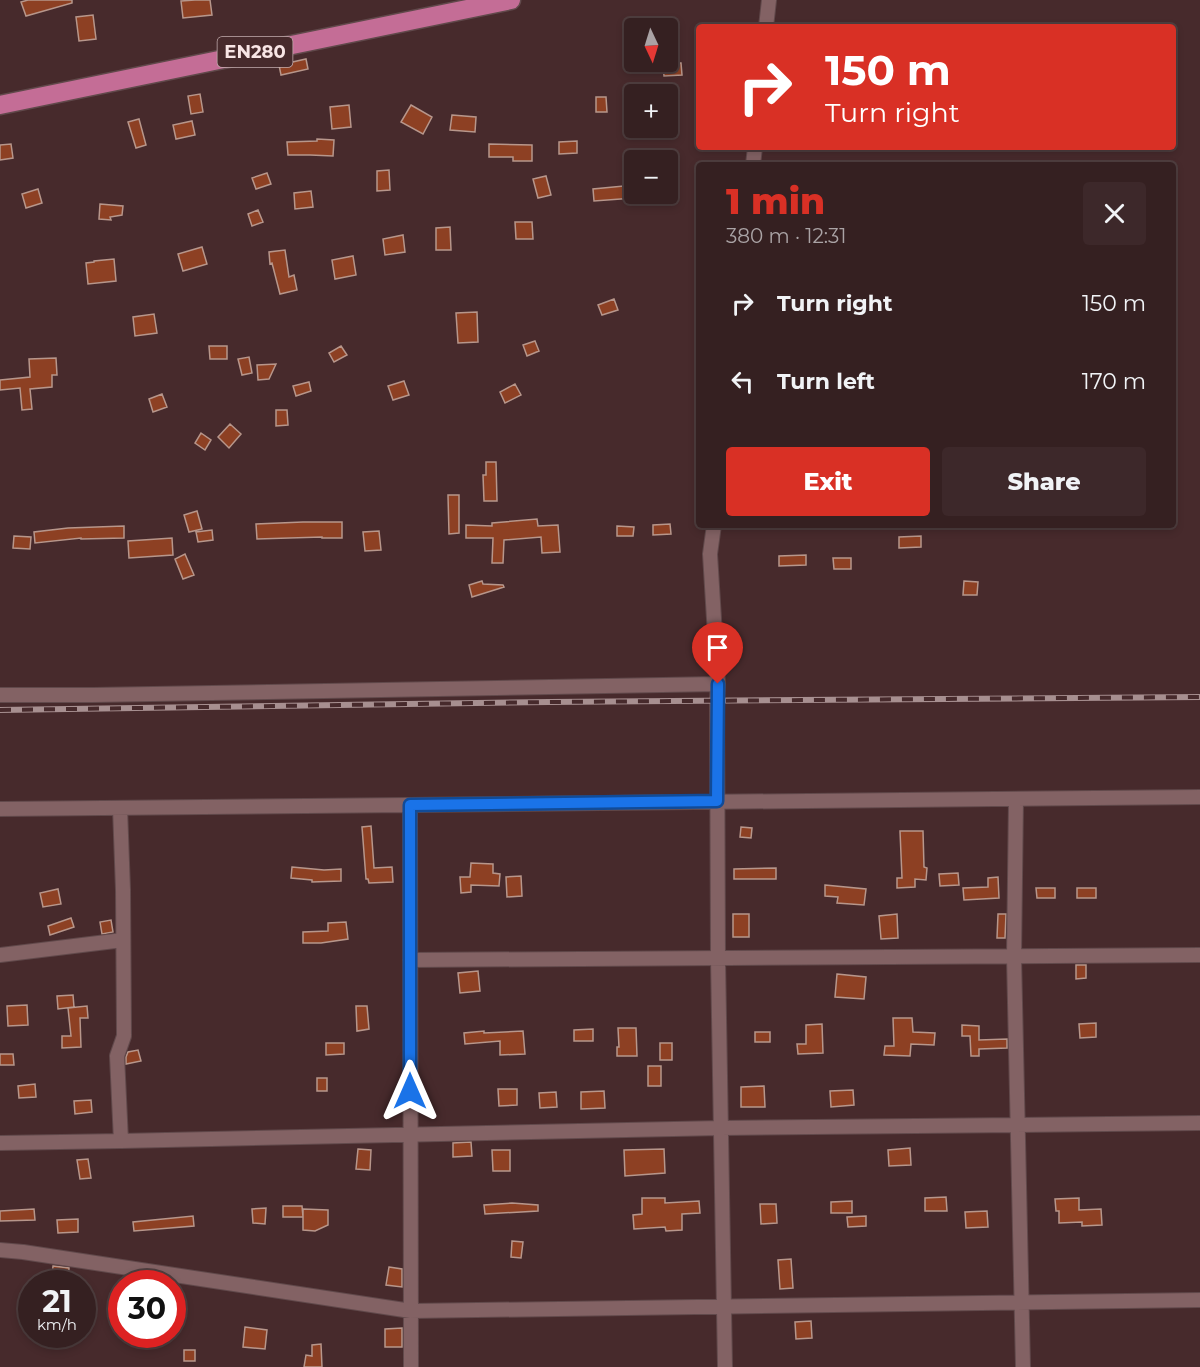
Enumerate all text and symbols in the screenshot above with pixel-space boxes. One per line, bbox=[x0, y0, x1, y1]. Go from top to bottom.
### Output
north arrow bbox=[624, 18, 678, 72]
map controls bbox=[624, 18, 678, 204]
road number: EN280 bbox=[218, 37, 292, 67]
text: 150 m bbox=[825, 44, 951, 96]
icon: right bbox=[726, 48, 804, 126]
button: + bbox=[624, 84, 678, 138]
text: Turn right bbox=[825, 96, 960, 129]
button: − bbox=[624, 150, 678, 204]
text: 1 min bbox=[726, 179, 825, 223]
button: close bbox=[1083, 182, 1146, 245]
text: 380 m · 12:31 bbox=[726, 224, 847, 248]
icon: right bbox=[726, 287, 759, 320]
text: Turn right bbox=[777, 290, 892, 317]
text: 150 m bbox=[1082, 290, 1146, 317]
icon: left bbox=[726, 365, 759, 398]
text: Turn left bbox=[777, 368, 875, 395]
text: 170 m bbox=[1082, 368, 1146, 395]
button: Exit bbox=[726, 447, 930, 516]
button: Share bbox=[942, 447, 1146, 516]
pin bbox=[692, 622, 743, 684]
icon: arrive bbox=[701, 631, 734, 664]
position arrow bbox=[378, 1059, 442, 1123]
speed limit sign: 30 bbox=[108, 1270, 186, 1348]
text: 21 bbox=[42, 1283, 72, 1320]
text: km/h bbox=[37, 1315, 77, 1334]

